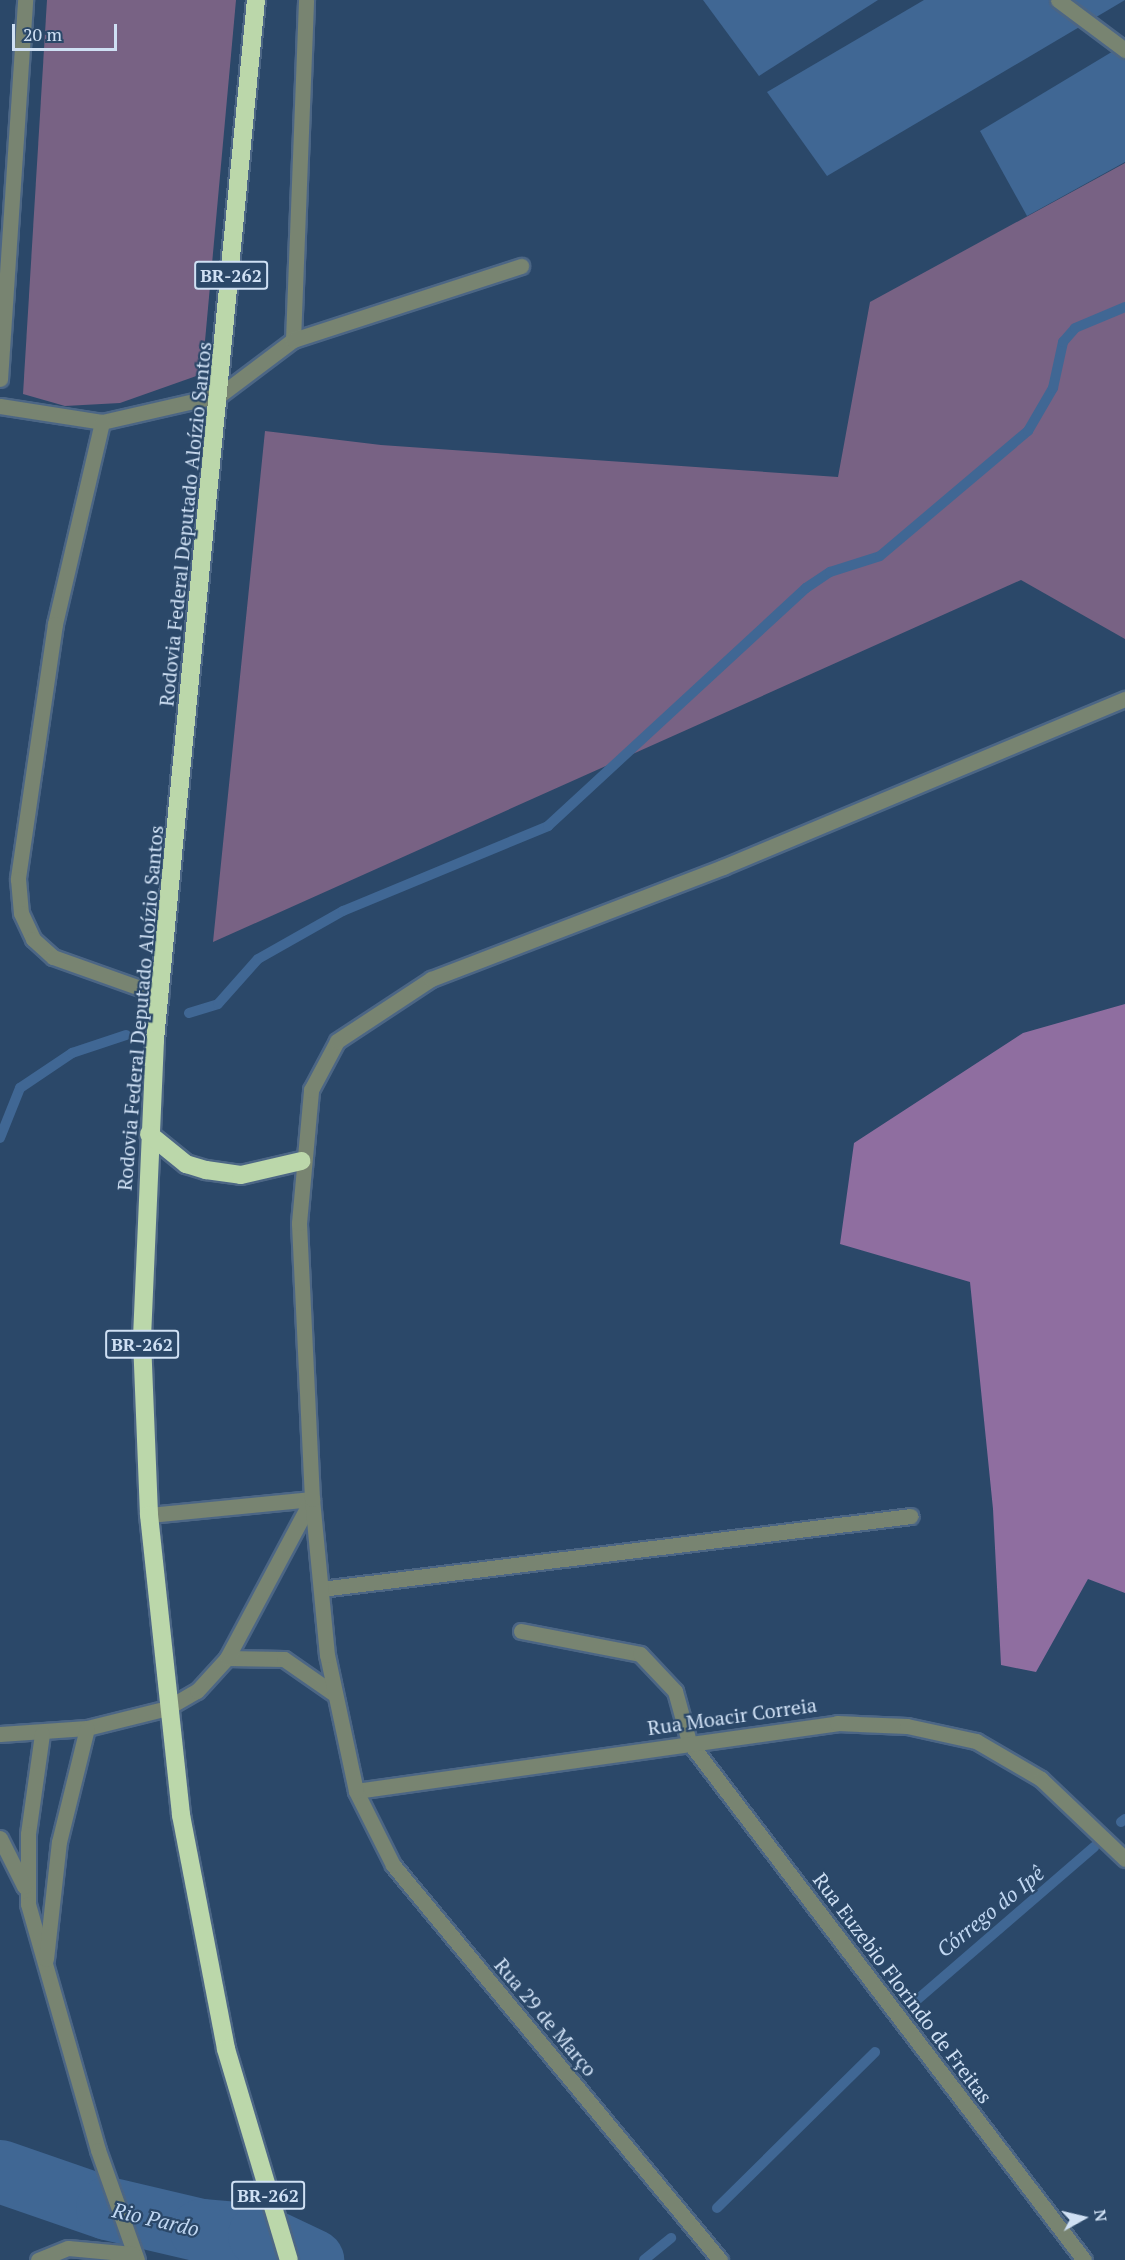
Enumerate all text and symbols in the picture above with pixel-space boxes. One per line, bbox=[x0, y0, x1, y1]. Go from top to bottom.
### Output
scale bar bbox=[15, 12, 120, 50]
text: 20 m bbox=[23, 22, 62, 46]
road number: BR-262 bbox=[194, 260, 268, 290]
street label: Rodovia Federal Deputado Aloízio Santos bbox=[154, 340, 216, 708]
street label: Rodovia Federal Deputado Aloízio Santos bbox=[112, 824, 168, 1192]
road number: BR-262 bbox=[104, 1329, 180, 1359]
street label: Rua Moacir Correia bbox=[646, 1692, 818, 1740]
water label: Córrego do Ipê bbox=[931, 1860, 1049, 1962]
street label: Rua Euzebio Florindo de Freitas bbox=[809, 1868, 997, 2108]
street label: Rua 29 de Março bbox=[490, 1953, 602, 2081]
road number: BR-262 bbox=[230, 2180, 306, 2210]
north arrow bbox=[1053, 2188, 1113, 2248]
water label: Rio Pardo bbox=[110, 2197, 202, 2241]
text: N bbox=[1089, 2208, 1113, 2223]

